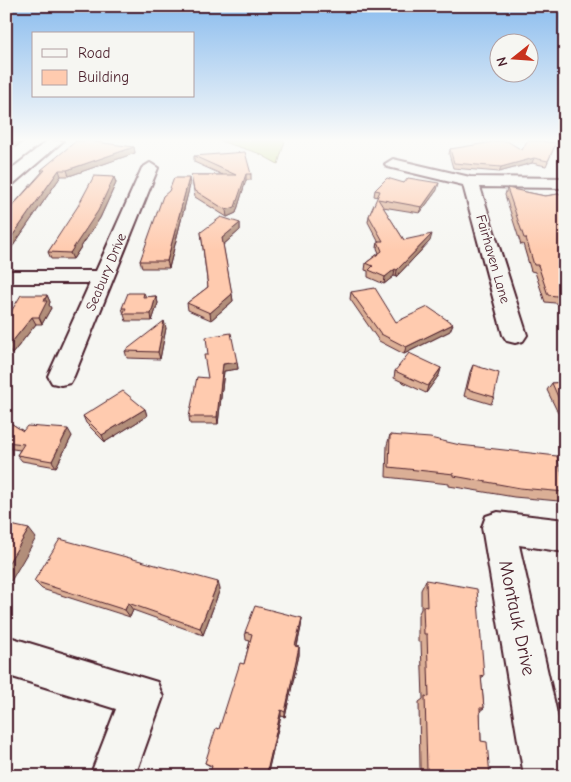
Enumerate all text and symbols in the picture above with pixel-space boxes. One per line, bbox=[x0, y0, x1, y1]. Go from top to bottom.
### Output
legend bbox=[32, 32, 195, 98]
north arrow bbox=[488, 32, 538, 82]
text: Road bbox=[78, 44, 110, 62]
text: N bbox=[493, 55, 512, 69]
text: Building bbox=[78, 68, 129, 86]
street label: Fairhaven Lane bbox=[472, 213, 514, 305]
street label: Seabury Drive bbox=[82, 230, 130, 314]
street label: Montauk Drive bbox=[494, 558, 540, 678]

